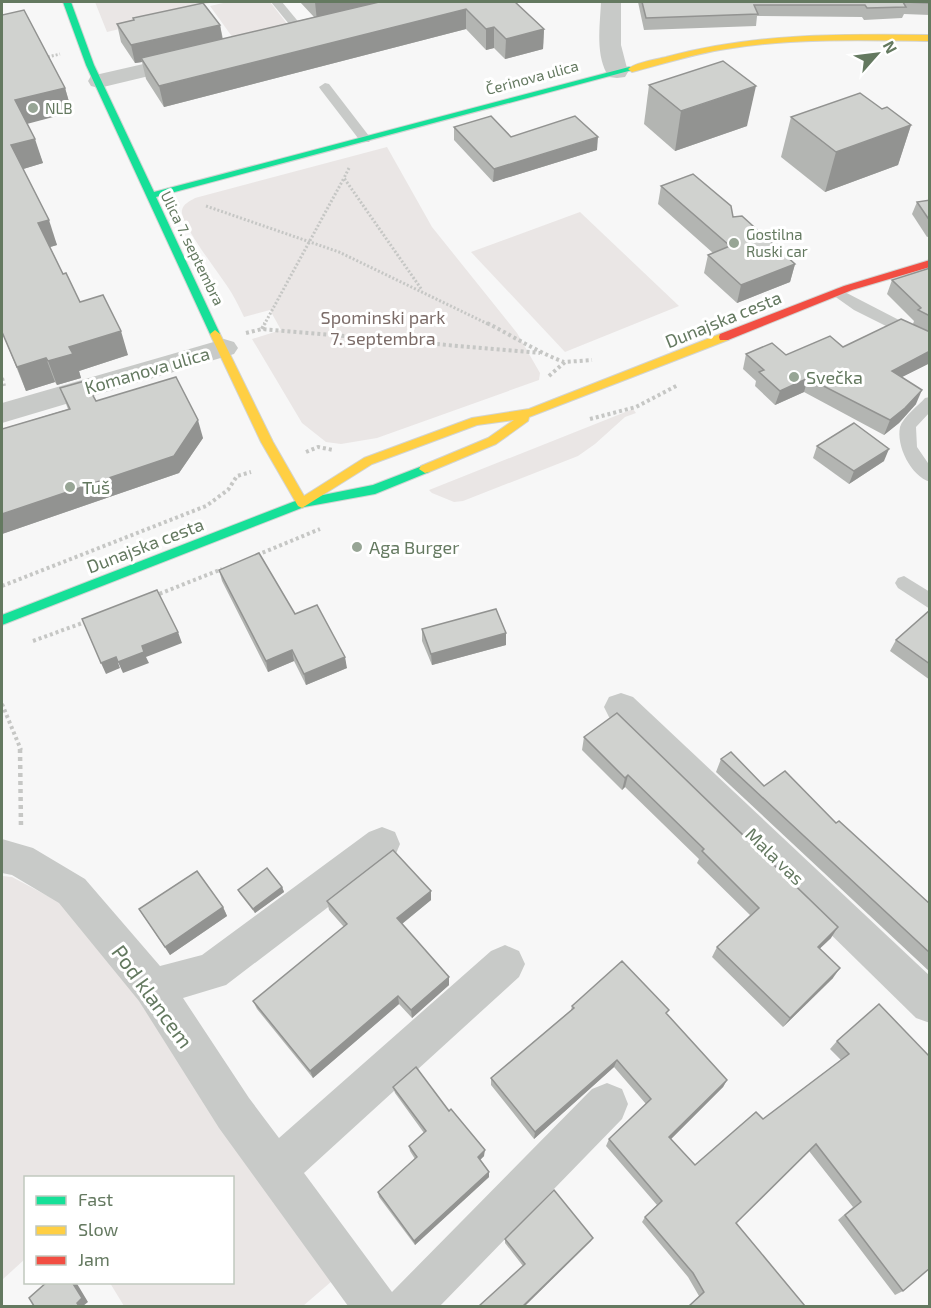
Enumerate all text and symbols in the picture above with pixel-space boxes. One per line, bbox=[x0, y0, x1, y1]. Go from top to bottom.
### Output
north arrow bbox=[847, 24, 907, 84]
text: N bbox=[880, 37, 902, 56]
street label: Čerinova ulica bbox=[484, 56, 580, 98]
place label: NLB bbox=[45, 99, 73, 117]
marker: NLB bbox=[26, 101, 40, 115]
street label: Ulica 7. septembra bbox=[158, 188, 228, 308]
place label: Gostilna Ruski car bbox=[746, 225, 808, 260]
marker: Gostilna Ruski car bbox=[727, 236, 741, 250]
street label: Dunajska cesta bbox=[662, 286, 784, 352]
park label: Spominski park 7. septembra bbox=[321, 306, 445, 349]
street label: Komanova ulica bbox=[82, 342, 212, 398]
place label: Svečka bbox=[806, 366, 863, 388]
marker: Svečka bbox=[787, 370, 801, 384]
place label: Tuš bbox=[82, 476, 110, 498]
marker: Tuš bbox=[63, 480, 77, 494]
street label: Dunajska cesta bbox=[83, 513, 207, 577]
place label: Aga Burger bbox=[369, 536, 459, 558]
marker: Aga Burger bbox=[350, 540, 364, 554]
street label: Mala vas bbox=[741, 823, 809, 889]
street label: Pod klancem bbox=[107, 940, 199, 1052]
legend bbox=[24, 1176, 234, 1284]
text: Fast bbox=[78, 1188, 113, 1210]
text: Slow bbox=[78, 1218, 119, 1240]
text: Jam bbox=[78, 1248, 110, 1270]

